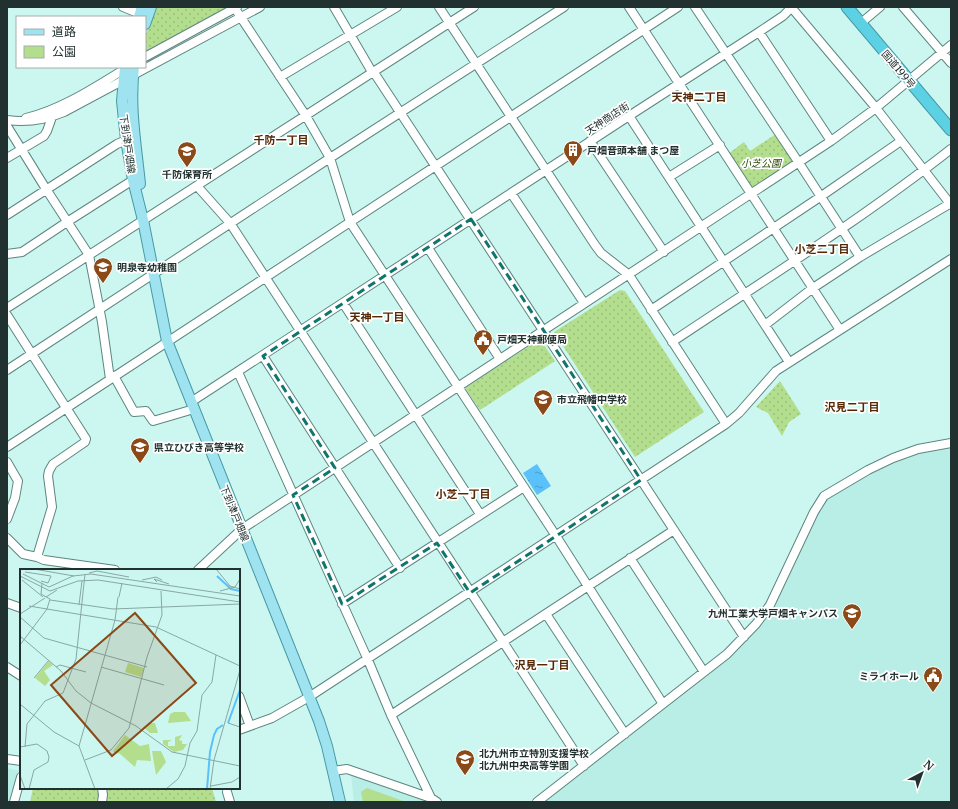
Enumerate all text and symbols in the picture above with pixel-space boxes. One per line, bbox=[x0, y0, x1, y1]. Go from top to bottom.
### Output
legend bbox=[16, 16, 146, 68]
text: 道路 bbox=[52, 24, 76, 39]
text: 公園 bbox=[52, 44, 76, 59]
street label: 国道199号 bbox=[879, 47, 918, 91]
district label: 天神二丁目 bbox=[672, 90, 727, 104]
street label: 天神商店街 bbox=[583, 99, 632, 137]
street label: 下到津戸畑線 bbox=[117, 113, 138, 175]
district label: 千防一丁目 bbox=[254, 133, 309, 147]
building icon: 戸畑音頭本舗 まつ屋 bbox=[562, 139, 584, 167]
school or university icon: 千防保育所 bbox=[176, 140, 198, 168]
place label: 戸畑音頭本舗 まつ屋 bbox=[587, 144, 679, 157]
park label: 小芝公園 bbox=[741, 157, 783, 170]
place label: 千防保育所 bbox=[162, 168, 212, 181]
district label: 小芝二丁目 bbox=[795, 242, 850, 256]
school or university icon: 明泉寺幼稚園 bbox=[92, 256, 114, 284]
place label: 明泉寺幼稚園 bbox=[117, 261, 177, 274]
district label: 天神一丁目 bbox=[350, 310, 405, 324]
public building icon: 戸畑天神郵便局 bbox=[472, 328, 494, 356]
place label: 戸畑天神郵便局 bbox=[497, 333, 567, 346]
school or university icon: 市立飛幡中学校 bbox=[532, 388, 554, 416]
place label: 市立飛幡中学校 bbox=[557, 393, 627, 406]
district label: 沢見二丁目 bbox=[825, 400, 880, 414]
school or university icon: 県立ひびき高等学校 bbox=[129, 436, 151, 464]
place label: 県立ひびき高等学校 bbox=[154, 441, 244, 454]
street label: 下到津戸畑線 bbox=[217, 483, 252, 543]
district label: 小芝一丁目 bbox=[436, 487, 491, 501]
inset map bbox=[20, 569, 240, 789]
school or university icon: 九州工業大学戸畑キャンパス bbox=[841, 602, 863, 630]
place label: 九州工業大学戸畑キャンパス bbox=[708, 607, 838, 620]
district label: 沢見一丁目 bbox=[515, 658, 570, 672]
public building icon: ミライホール bbox=[922, 665, 944, 693]
place label: ミライホール bbox=[859, 670, 919, 683]
place label: 北九州市立特別支援学校 北九州中央高等学園 bbox=[479, 747, 589, 772]
school or university icon: 北九州市立特別支援学校 北九州中央高等学園 bbox=[454, 748, 476, 776]
north arrow bbox=[902, 753, 942, 793]
text: N bbox=[921, 757, 937, 774]

